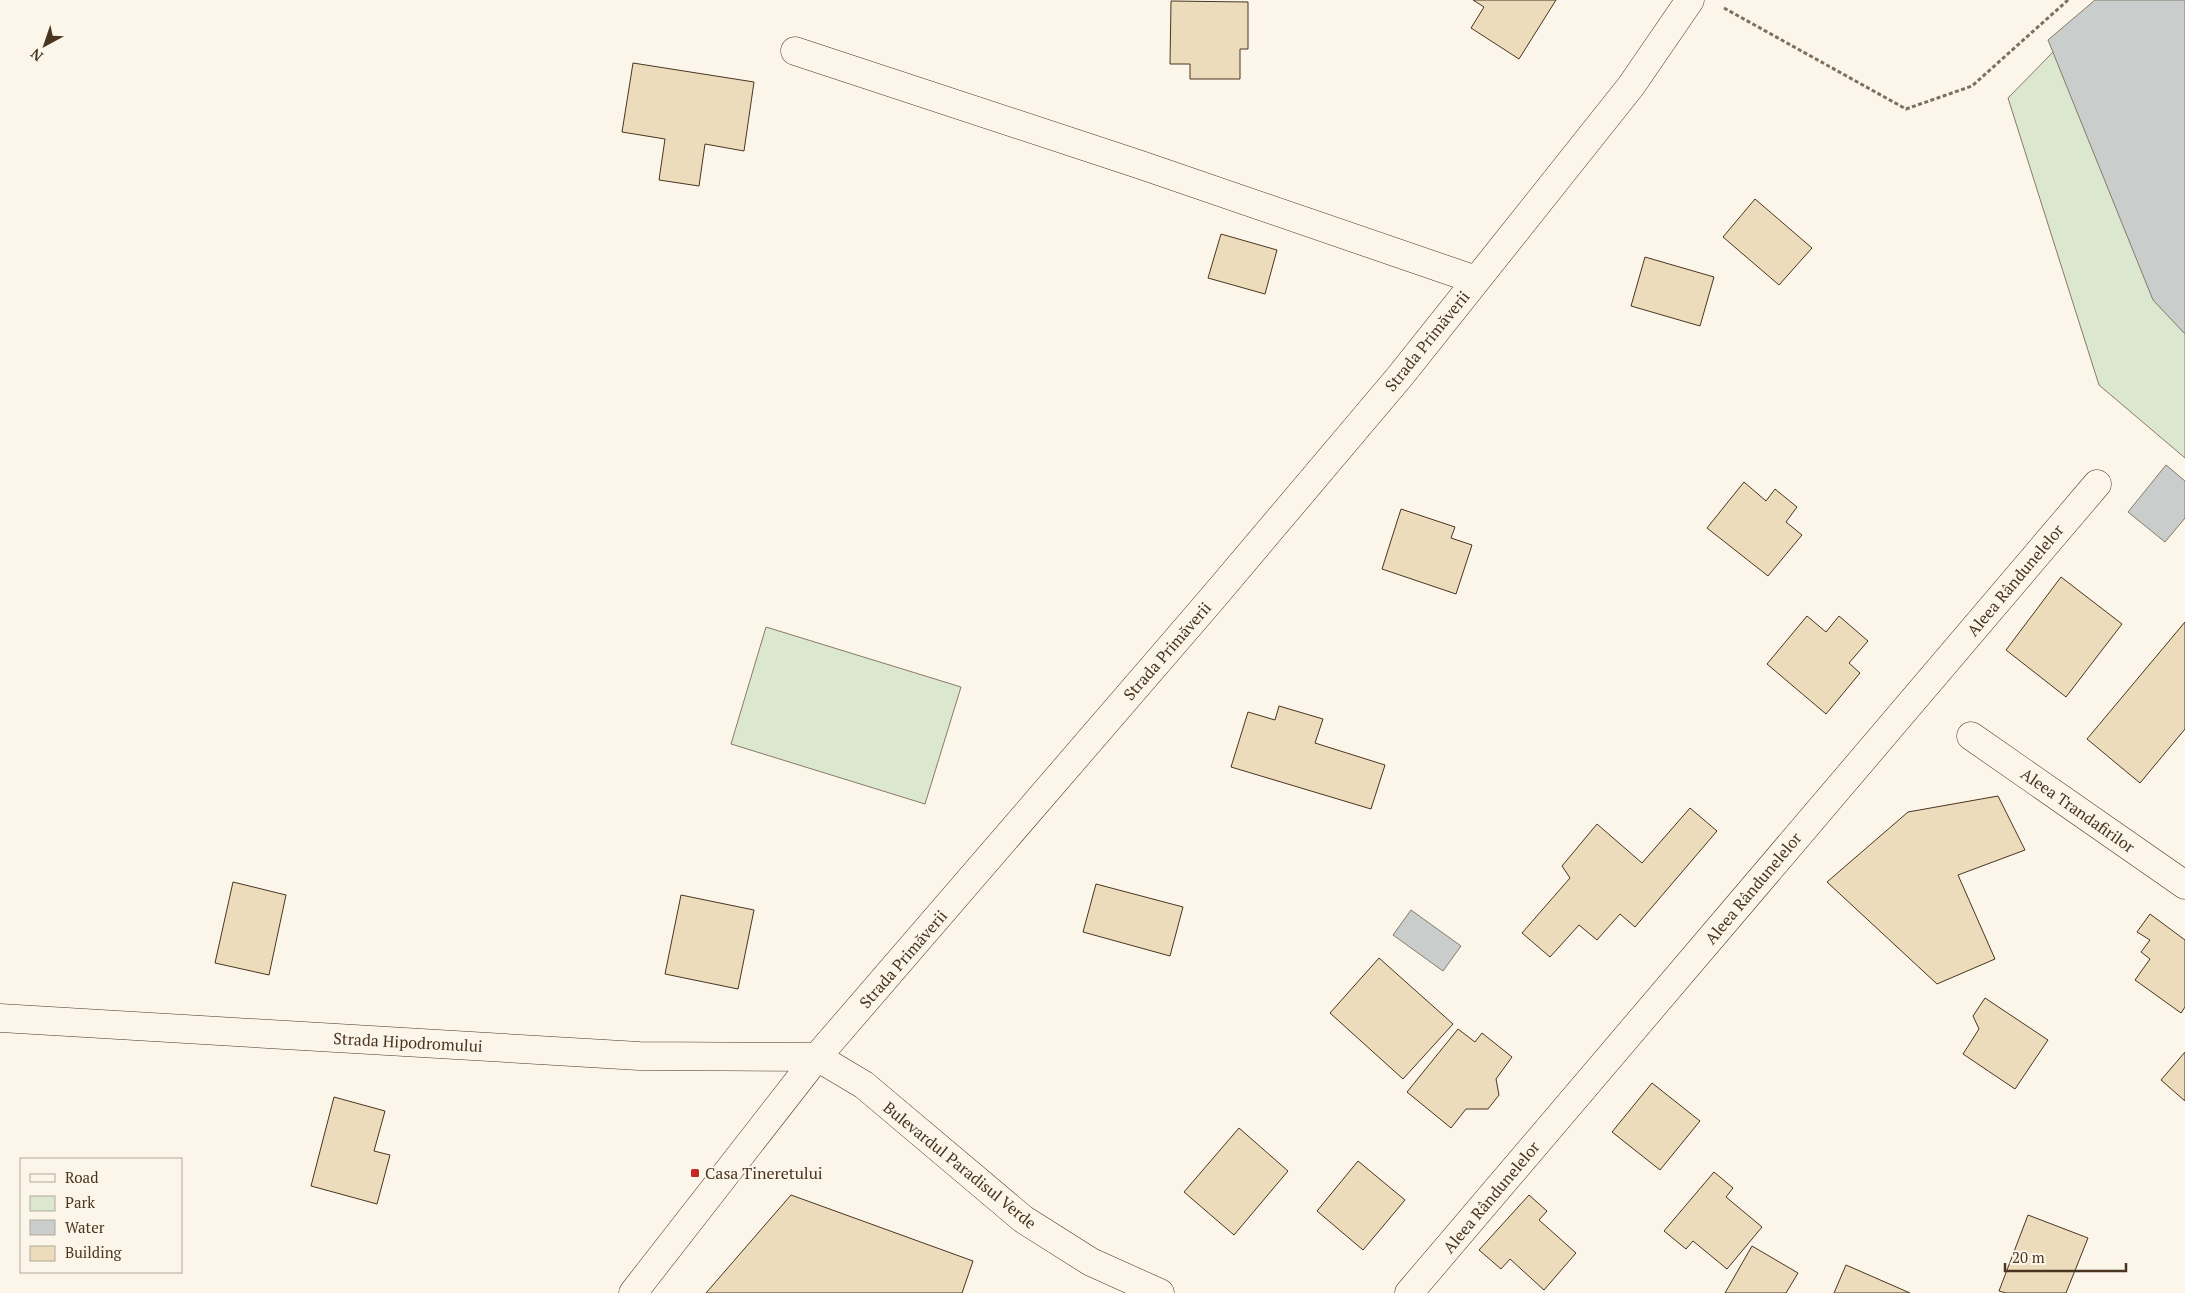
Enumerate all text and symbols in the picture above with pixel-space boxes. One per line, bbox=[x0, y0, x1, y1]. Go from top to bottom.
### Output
north arrow bbox=[20, 20, 70, 70]
text: N bbox=[26, 44, 46, 66]
street label: Strada Primăverii bbox=[1380, 286, 1475, 396]
street label: Aleea Rândunelelor bbox=[1962, 519, 2069, 641]
street label: Strada Primăverii bbox=[1118, 597, 1216, 705]
street label: Aleea Trandafirilor bbox=[2017, 762, 2140, 858]
street label: Aleea Rândunelelor bbox=[1700, 827, 1807, 949]
street label: Strada Primăverii bbox=[854, 905, 952, 1013]
street label: Strada Hipodromului bbox=[333, 1027, 483, 1057]
street label: Bulevardul Paradisul Verde bbox=[879, 1096, 1041, 1234]
street label: Aleea Rândunelelor bbox=[1438, 1136, 1545, 1258]
legend bbox=[20, 1158, 182, 1273]
place label: Casa Tineretului bbox=[705, 1162, 823, 1184]
text: Road bbox=[65, 1167, 98, 1187]
marker: Casa Tineretului bbox=[689, 1167, 701, 1179]
text: Park bbox=[65, 1192, 95, 1212]
text: Water bbox=[65, 1217, 105, 1237]
scale bar bbox=[2005, 1240, 2126, 1272]
text: Building bbox=[65, 1242, 123, 1262]
text: 20 m bbox=[2012, 1247, 2045, 1267]

